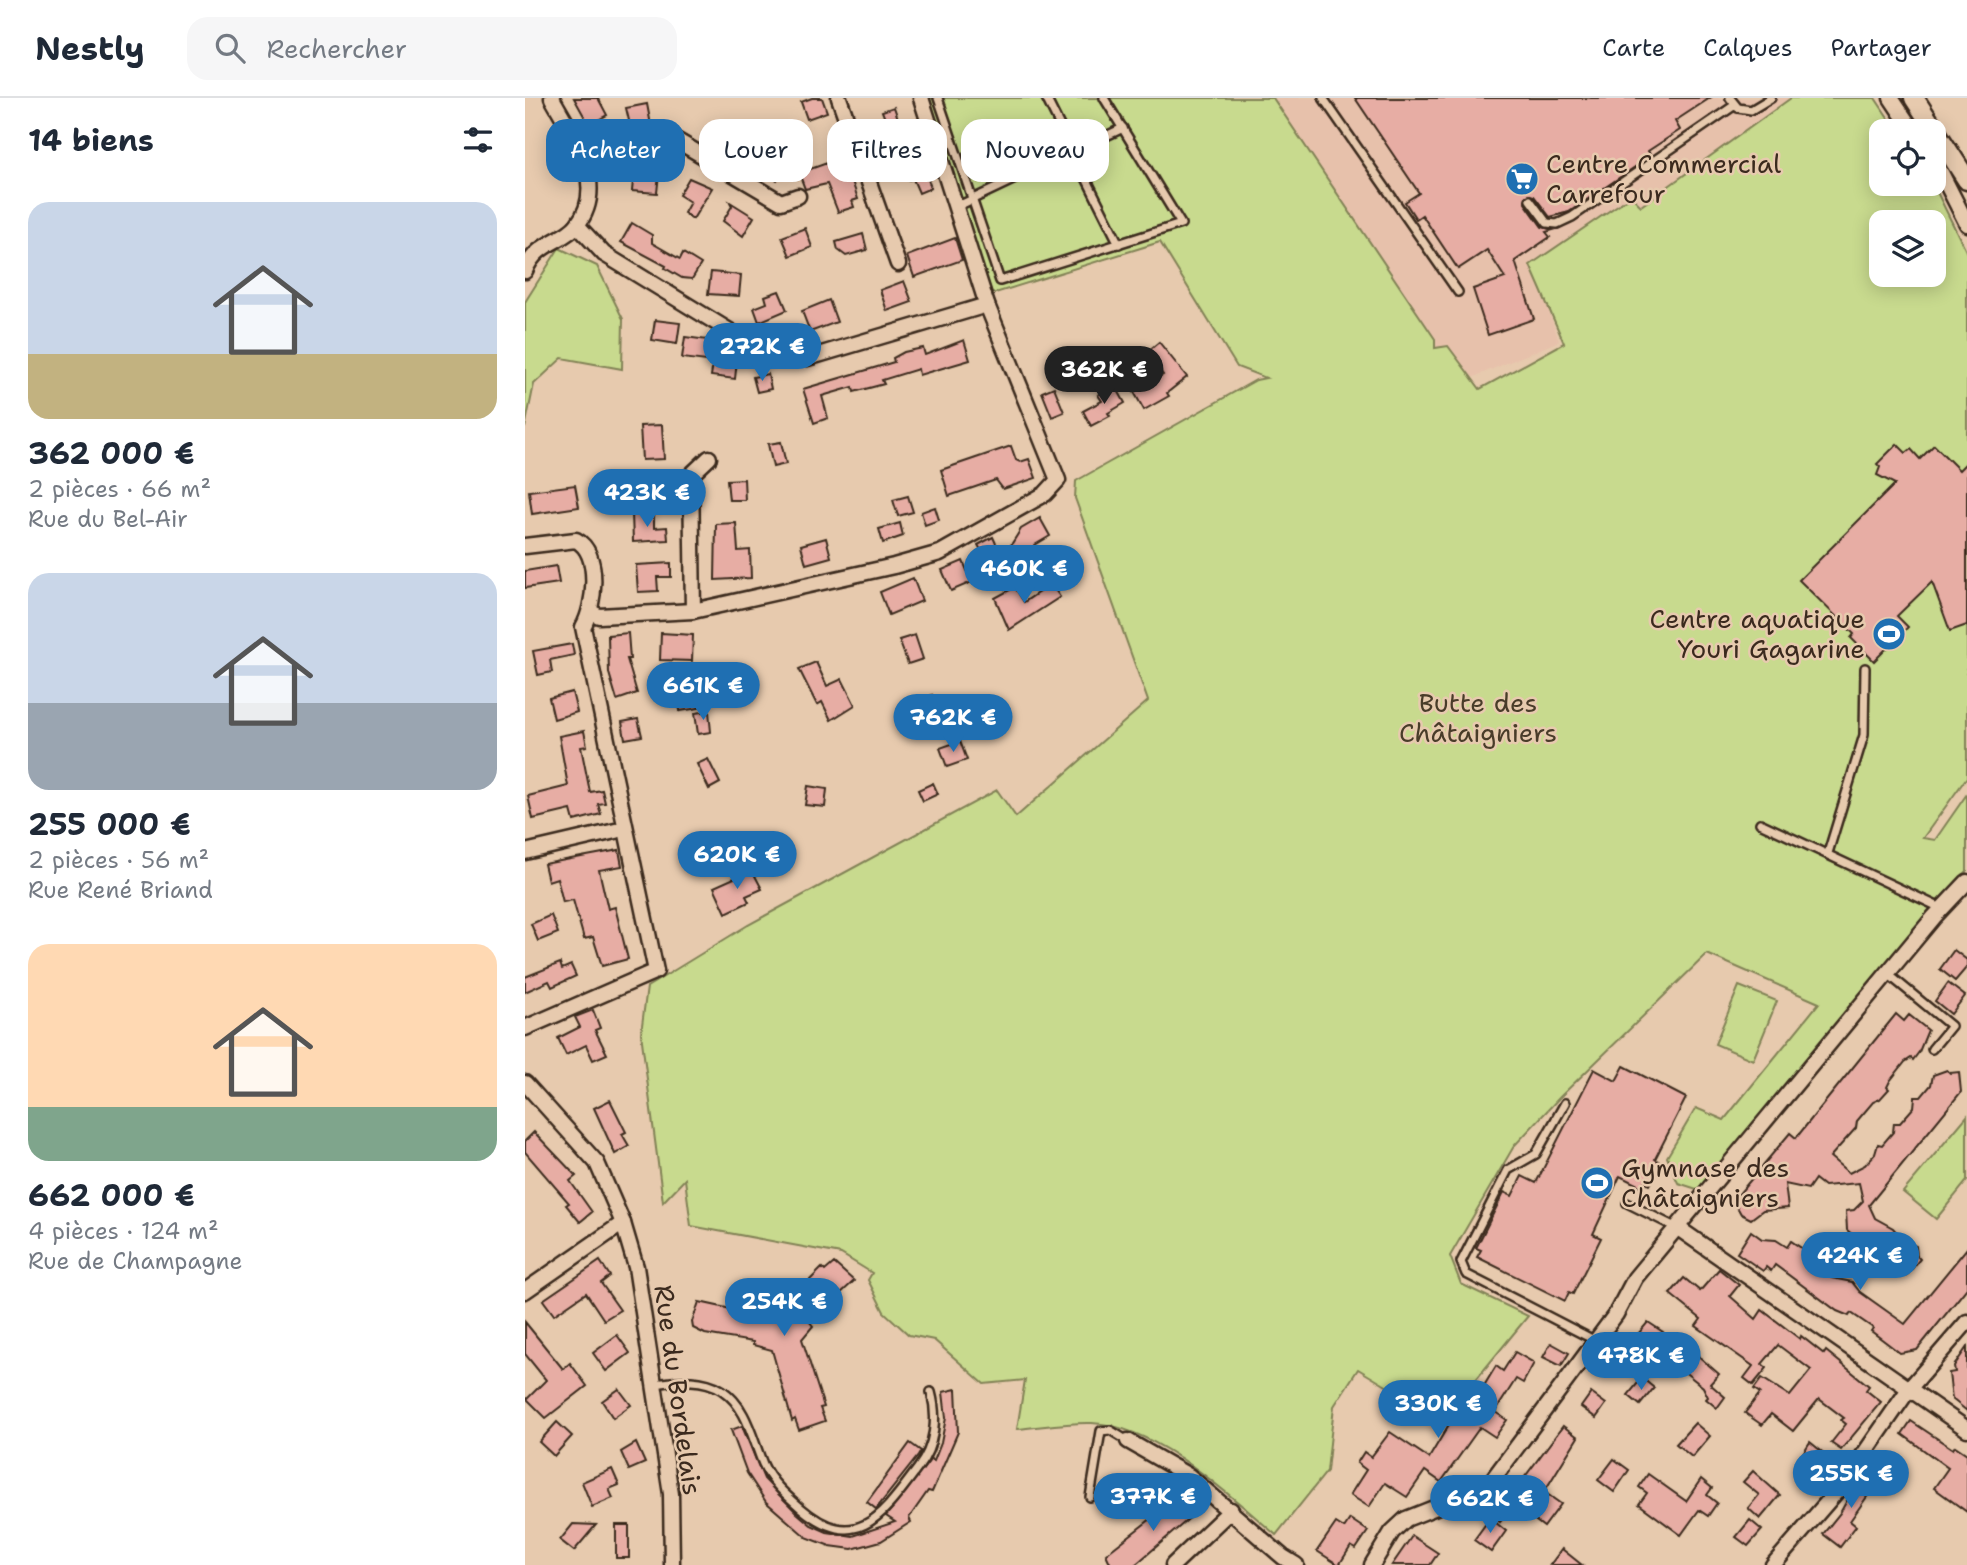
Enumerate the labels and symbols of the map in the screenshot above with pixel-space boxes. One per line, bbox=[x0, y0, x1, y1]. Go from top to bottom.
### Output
place label: Centre Commercial Carrefour bbox=[1546, 146, 1781, 211]
supermarket icon: Centre Commercial Carrefour bbox=[1503, 160, 1541, 198]
pin: 272K € bbox=[705, 324, 819, 383]
pin: 362K € bbox=[1047, 346, 1161, 406]
pin: 423K € bbox=[590, 470, 704, 529]
pin: 460K € bbox=[967, 546, 1081, 605]
place label: Centre aquatique Youri Gagarine bbox=[1650, 601, 1865, 666]
sports icon: Centre aquatique Youri Gagarine bbox=[1870, 615, 1908, 653]
pin: 661K € bbox=[646, 662, 760, 722]
park label: Butte des Châtaigniers bbox=[1399, 685, 1557, 750]
pin: 762K € bbox=[896, 694, 1010, 754]
pin: 620K € bbox=[680, 832, 794, 891]
place label: Gymnase des Châtaigniers bbox=[1621, 1150, 1789, 1215]
sports icon: Gymnase des Châtaigniers bbox=[1578, 1164, 1616, 1202]
pin: 424K € bbox=[1803, 1232, 1917, 1292]
pin: 254K € bbox=[727, 1278, 841, 1338]
street label: Rue du Bordelais bbox=[646, 1283, 711, 1497]
pin: 478K € bbox=[1584, 1332, 1698, 1392]
pin: 330K € bbox=[1381, 1380, 1495, 1440]
pin: 255K € bbox=[1794, 1450, 1908, 1510]
pin: 377K € bbox=[1096, 1474, 1210, 1533]
pin: 662K € bbox=[1433, 1476, 1547, 1535]

